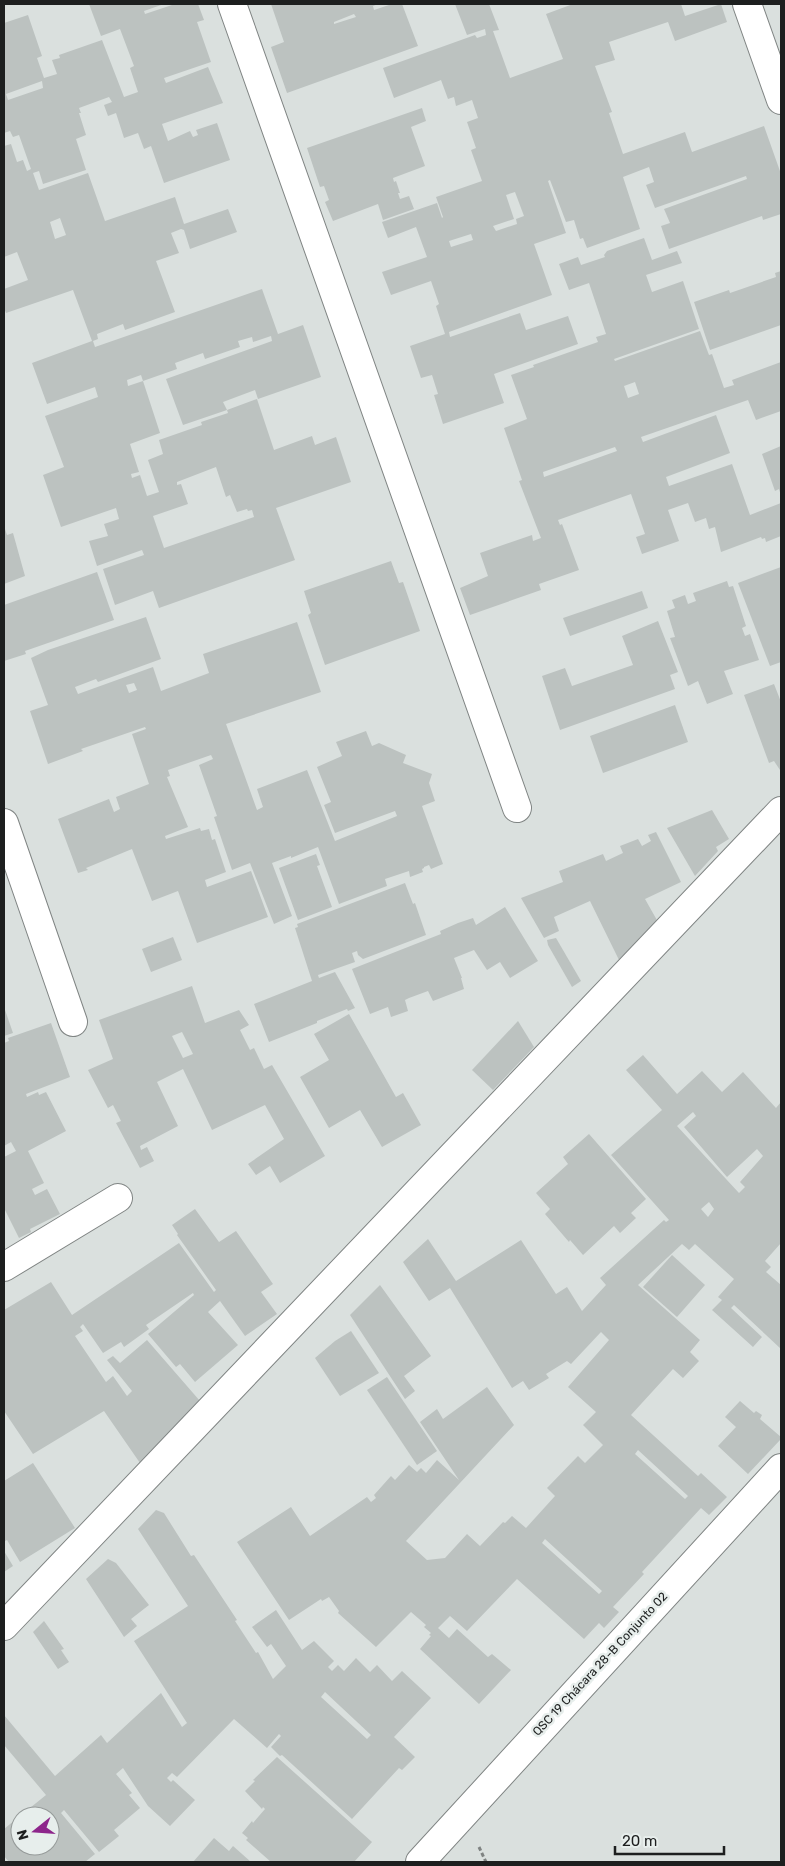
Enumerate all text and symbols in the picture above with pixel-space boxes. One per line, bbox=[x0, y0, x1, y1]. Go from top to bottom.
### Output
street label: QSC 19 Chácara 28-B Conjunto 02 bbox=[530, 1589, 670, 1739]
north arrow bbox=[10, 1806, 60, 1856]
scale bar bbox=[615, 1824, 724, 1856]
text: N bbox=[13, 1827, 33, 1842]
text: 20 m bbox=[622, 1832, 657, 1850]

